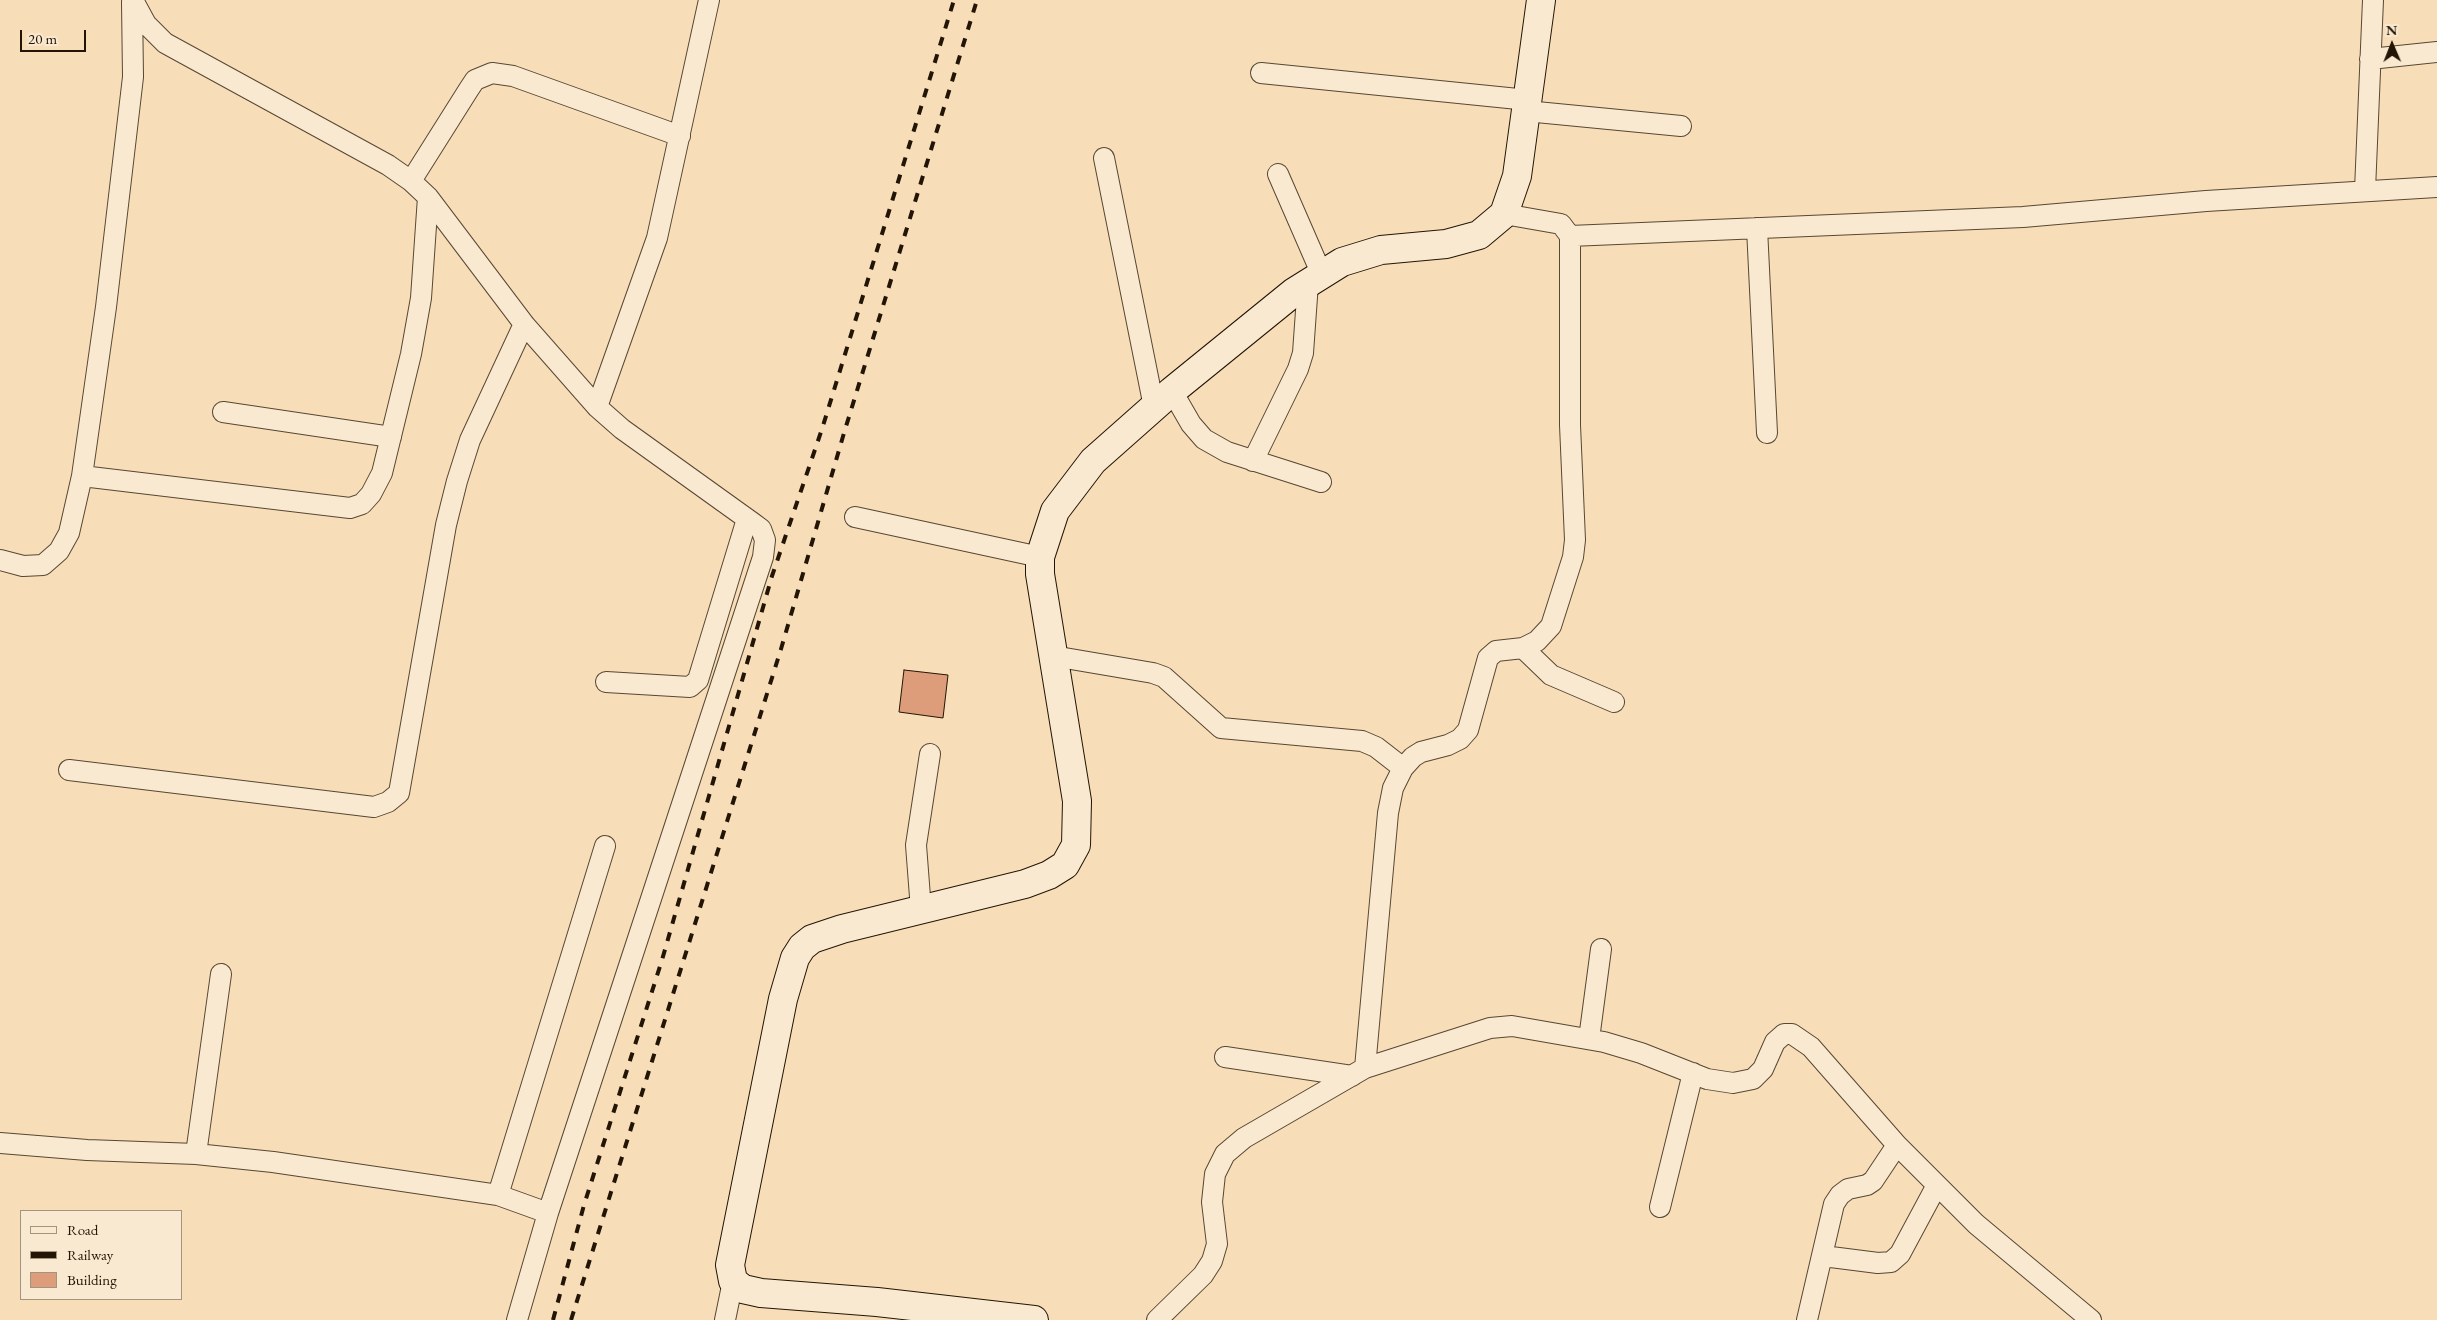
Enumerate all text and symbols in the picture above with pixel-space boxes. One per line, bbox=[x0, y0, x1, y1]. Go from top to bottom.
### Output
scale bar bbox=[22, 20, 89, 52]
north arrow bbox=[2367, 20, 2417, 70]
text: N bbox=[2386, 21, 2398, 39]
text: 20 m bbox=[28, 29, 57, 48]
legend bbox=[20, 1210, 182, 1300]
text: Road bbox=[67, 1220, 98, 1239]
text: Railway bbox=[67, 1245, 113, 1264]
text: Building bbox=[67, 1270, 117, 1289]

